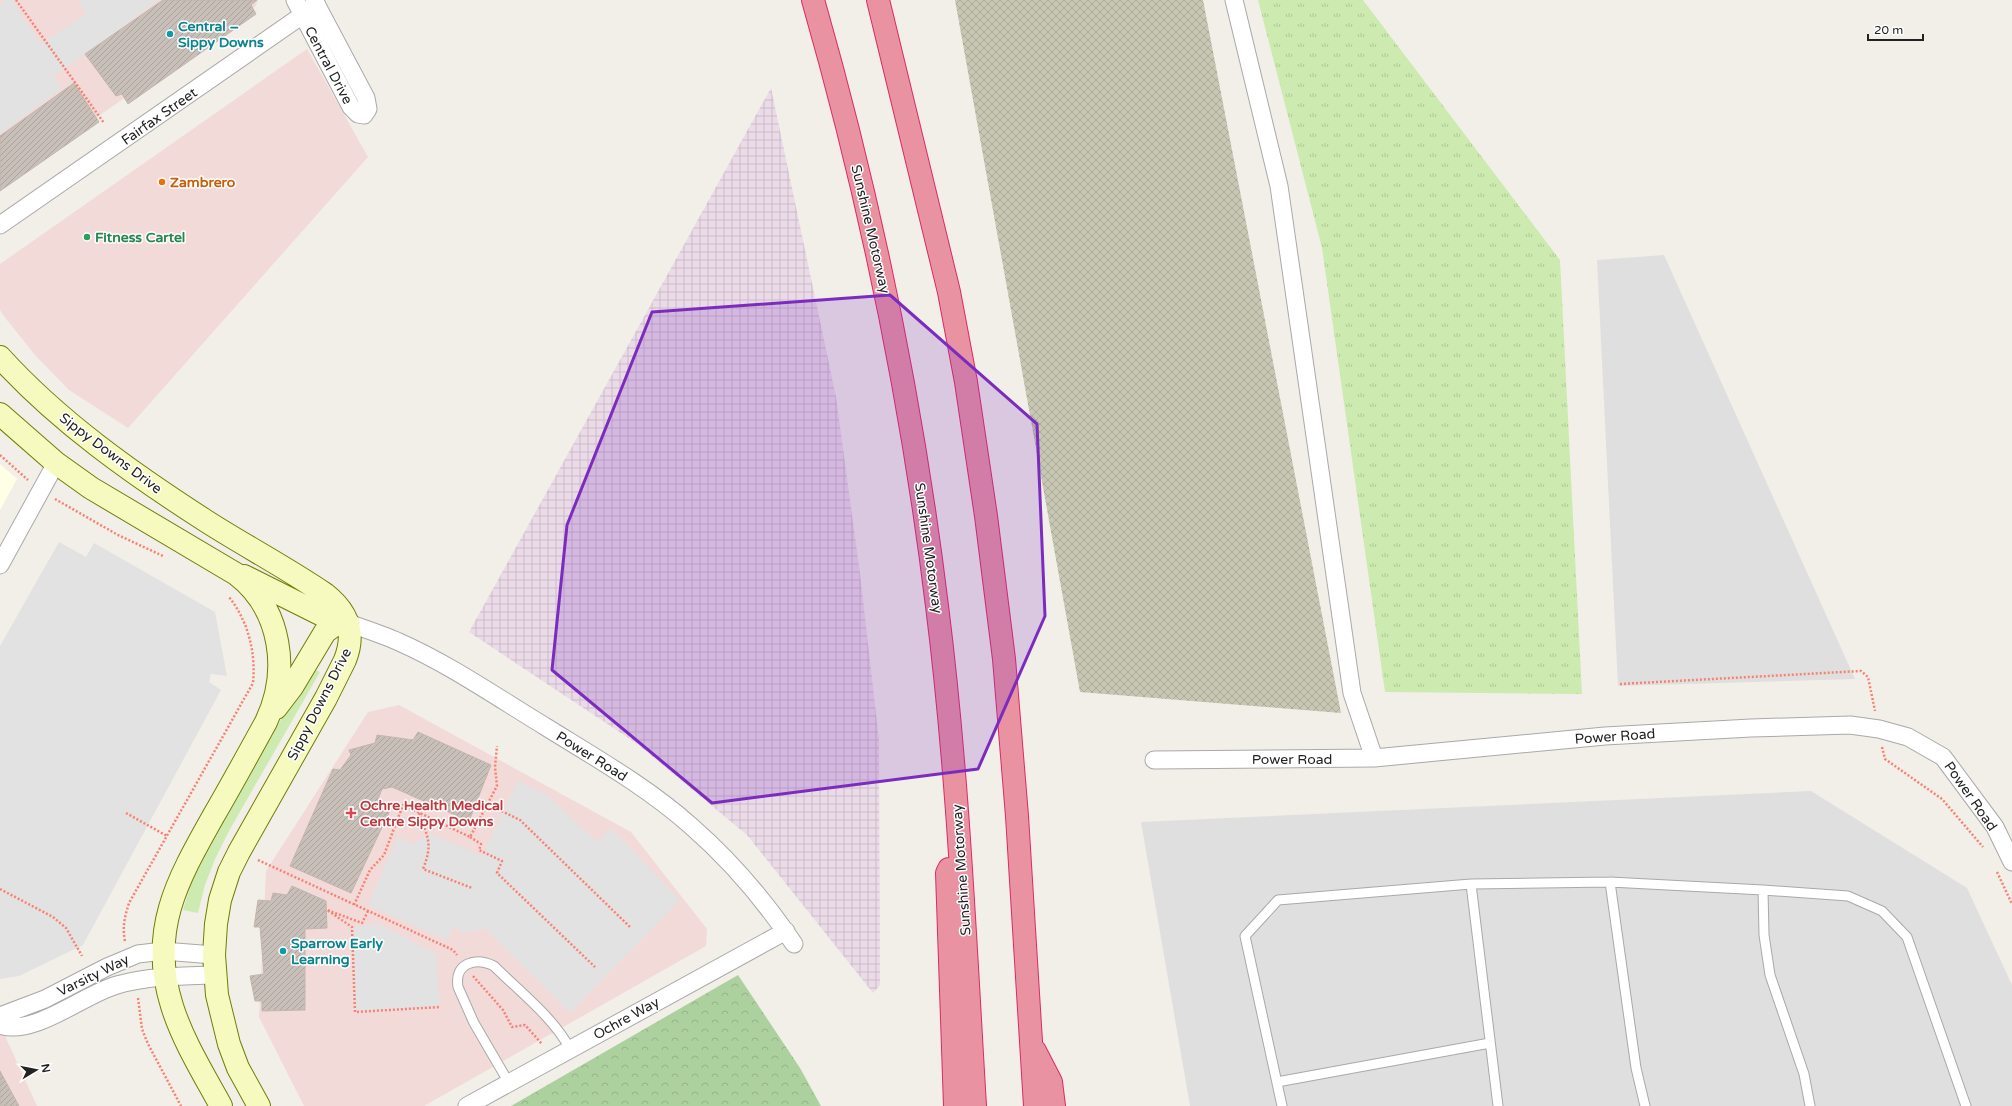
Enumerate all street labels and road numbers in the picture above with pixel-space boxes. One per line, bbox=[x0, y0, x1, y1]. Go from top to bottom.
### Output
street label: Central Drive bbox=[301, 23, 356, 107]
street label: Fairfax Street bbox=[118, 84, 201, 149]
street label: Sunshine Motorway bbox=[847, 163, 894, 296]
street label: Sippy Downs Drive bbox=[56, 409, 165, 497]
street label: Sunshine Motorway bbox=[911, 482, 946, 615]
street label: Sippy Downs Drive bbox=[284, 645, 355, 763]
street label: Power Road bbox=[1574, 725, 1656, 748]
street label: Power Road bbox=[553, 728, 630, 785]
street label: Power Road bbox=[1252, 751, 1332, 768]
street label: Power Road bbox=[1940, 758, 2001, 834]
street label: Sunshine Motorway bbox=[948, 803, 975, 936]
street label: Varsity Way bbox=[55, 951, 132, 1000]
street label: Ochre Way bbox=[590, 993, 663, 1043]

